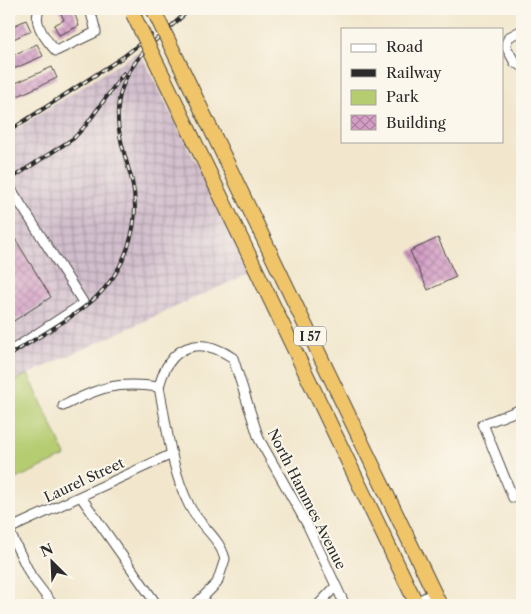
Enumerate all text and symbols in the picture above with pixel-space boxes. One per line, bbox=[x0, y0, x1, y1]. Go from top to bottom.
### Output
legend bbox=[341, 28, 504, 142]
text: Road bbox=[386, 37, 423, 56]
text: Railway bbox=[386, 63, 442, 82]
text: Park bbox=[386, 87, 420, 106]
text: Building bbox=[386, 113, 446, 132]
road number: I 57 bbox=[294, 326, 326, 346]
street label: North Hammes Avenue bbox=[264, 426, 350, 572]
street label: Laurel Street bbox=[41, 454, 127, 506]
north arrow bbox=[28, 536, 78, 586]
text: N bbox=[37, 539, 56, 561]

